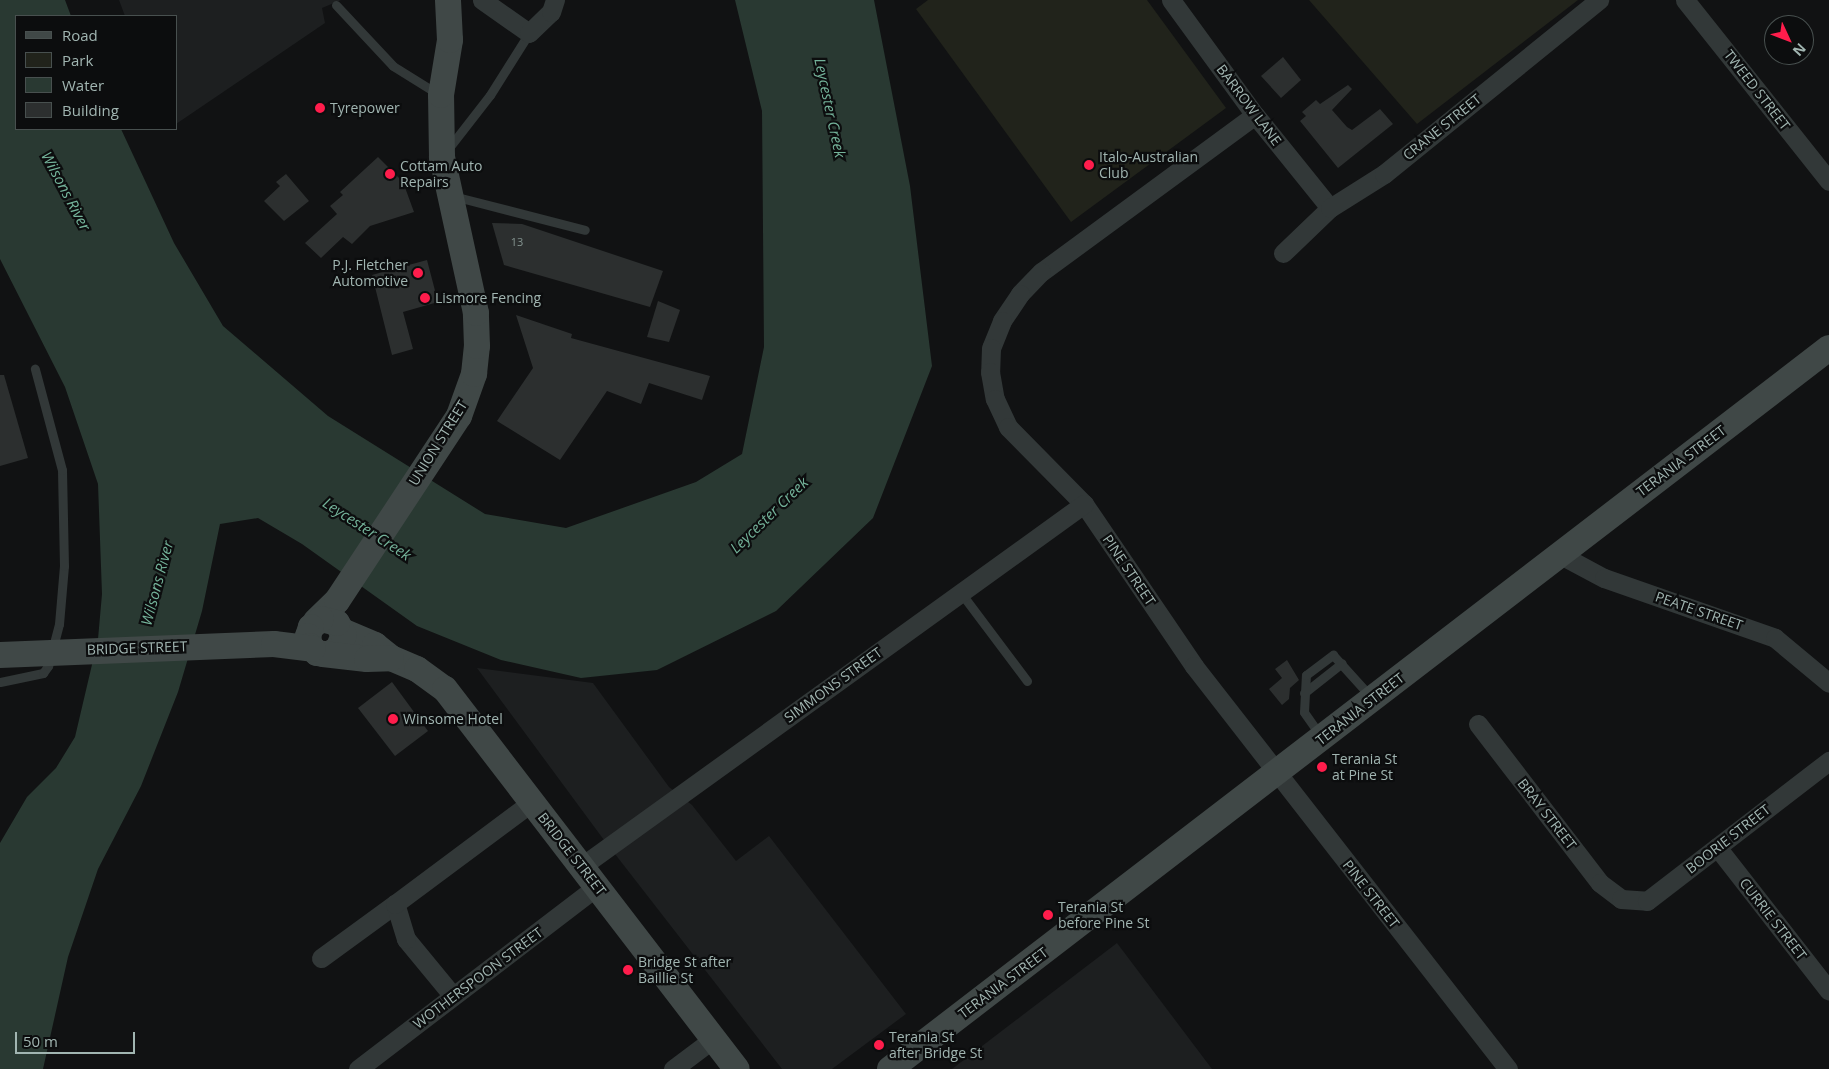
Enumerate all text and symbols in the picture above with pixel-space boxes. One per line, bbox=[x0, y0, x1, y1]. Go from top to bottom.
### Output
legend bbox=[15, 15, 178, 130]
north arrow bbox=[1764, 15, 1814, 65]
text: Road bbox=[62, 25, 98, 45]
text: N bbox=[1789, 39, 1810, 61]
street label: TWEED STREET bbox=[1720, 46, 1794, 134]
text: Park bbox=[62, 50, 93, 70]
water label: Leycester Creek bbox=[811, 56, 849, 160]
street label: BARROW LANE bbox=[1213, 61, 1285, 149]
text: Water bbox=[62, 75, 104, 95]
street label: CRANE STREET bbox=[1400, 90, 1484, 164]
text: Building bbox=[62, 100, 119, 120]
place label: Tyrepower bbox=[330, 100, 400, 116]
marker: Tyrepower bbox=[314, 102, 326, 114]
water label: Wilsons River bbox=[38, 148, 94, 234]
place label: Italo-Australian Club bbox=[1099, 149, 1198, 182]
place label: Cottam Auto Repairs bbox=[400, 158, 482, 190]
marker: Italo-Australian Club bbox=[1083, 159, 1095, 171]
marker: Cottam Auto Repairs bbox=[384, 168, 396, 180]
house number: 13 bbox=[511, 235, 523, 249]
place label: P.J. Fletcher Automotive bbox=[332, 257, 408, 290]
marker: P.J. Fletcher Automotive bbox=[412, 267, 424, 279]
place label: Lismore Fencing bbox=[435, 290, 541, 306]
marker: Lismore Fencing bbox=[419, 292, 431, 304]
street label: UNION STREET bbox=[405, 397, 471, 489]
street label: TERANIA STREET bbox=[1633, 422, 1729, 500]
water label: Leycester Creek bbox=[726, 473, 812, 557]
water label: Leycester Creek bbox=[320, 494, 414, 564]
street label: PINE STREET bbox=[1099, 531, 1159, 609]
water label: Wilsons River bbox=[137, 539, 177, 627]
street label: PEATE STREET bbox=[1653, 588, 1745, 634]
street label: BRIDGE STREET bbox=[86, 638, 188, 658]
street label: SIMMONS STREET bbox=[781, 644, 885, 726]
street label: TERANIA STREET bbox=[1313, 669, 1407, 749]
place label: Winsome Hotel bbox=[403, 711, 503, 727]
marker: Winsome Hotel bbox=[387, 713, 399, 725]
place label: Terania St at Pine St bbox=[1332, 751, 1397, 784]
marker: Terania St at Pine St bbox=[1316, 761, 1328, 773]
street label: BRAY STREET bbox=[1514, 775, 1580, 853]
street label: BOORIE STREET bbox=[1683, 801, 1773, 877]
street label: BRIDGE STREET bbox=[534, 809, 610, 899]
street label: PINE STREET bbox=[1339, 857, 1403, 931]
street label: CURRIE STREET bbox=[1736, 875, 1810, 963]
place label: Terania St before Pine St bbox=[1058, 899, 1149, 932]
marker: Terania St before Pine St bbox=[1042, 909, 1054, 921]
street label: WOTHERSPOON STREET bbox=[410, 924, 546, 1032]
street label: TERANIA STREET bbox=[955, 944, 1051, 1022]
place label: Bridge St after Baillie St bbox=[638, 954, 731, 986]
marker: Bridge St after Baillie St bbox=[622, 964, 634, 976]
scale bar bbox=[18, 1022, 138, 1054]
place label: Terania St after Bridge St bbox=[889, 1029, 982, 1062]
text: 50 m bbox=[23, 1031, 58, 1051]
marker: Terania St after Bridge St bbox=[873, 1039, 885, 1051]

